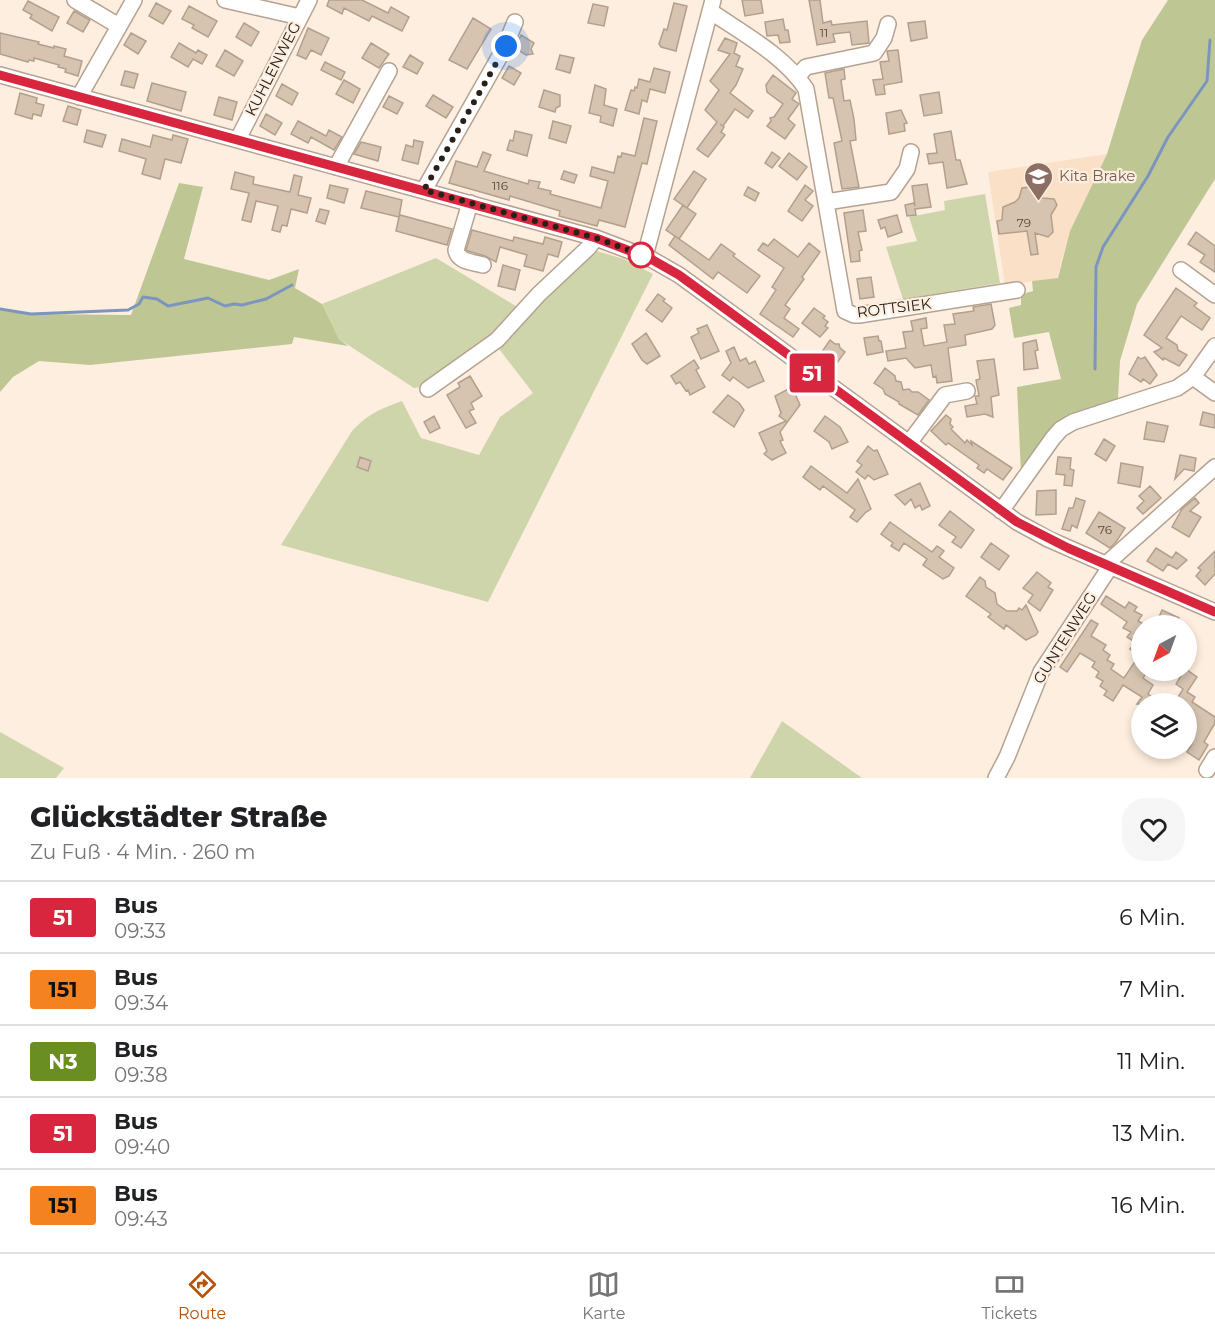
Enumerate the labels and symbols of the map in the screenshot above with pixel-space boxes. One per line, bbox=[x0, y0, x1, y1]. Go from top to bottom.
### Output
street label: KUHLENWEG bbox=[241, 18, 305, 119]
house number: 11 bbox=[820, 25, 828, 40]
your location bbox=[491, 31, 521, 61]
school or university icon: Kita Brake bbox=[1022, 160, 1054, 202]
place label: Kita Brake bbox=[1059, 166, 1135, 185]
house number: 116 bbox=[492, 178, 508, 193]
house number: 79 bbox=[1017, 215, 1031, 230]
unlabelled marker bbox=[628, 242, 654, 268]
street label: ROTTSIEK bbox=[856, 293, 933, 322]
line badge: 51 bbox=[785, 354, 839, 392]
house number: 76 bbox=[1098, 522, 1112, 537]
street label: GUNTENWEG bbox=[1029, 588, 1100, 687]
north arrow bbox=[1131, 615, 1197, 681]

